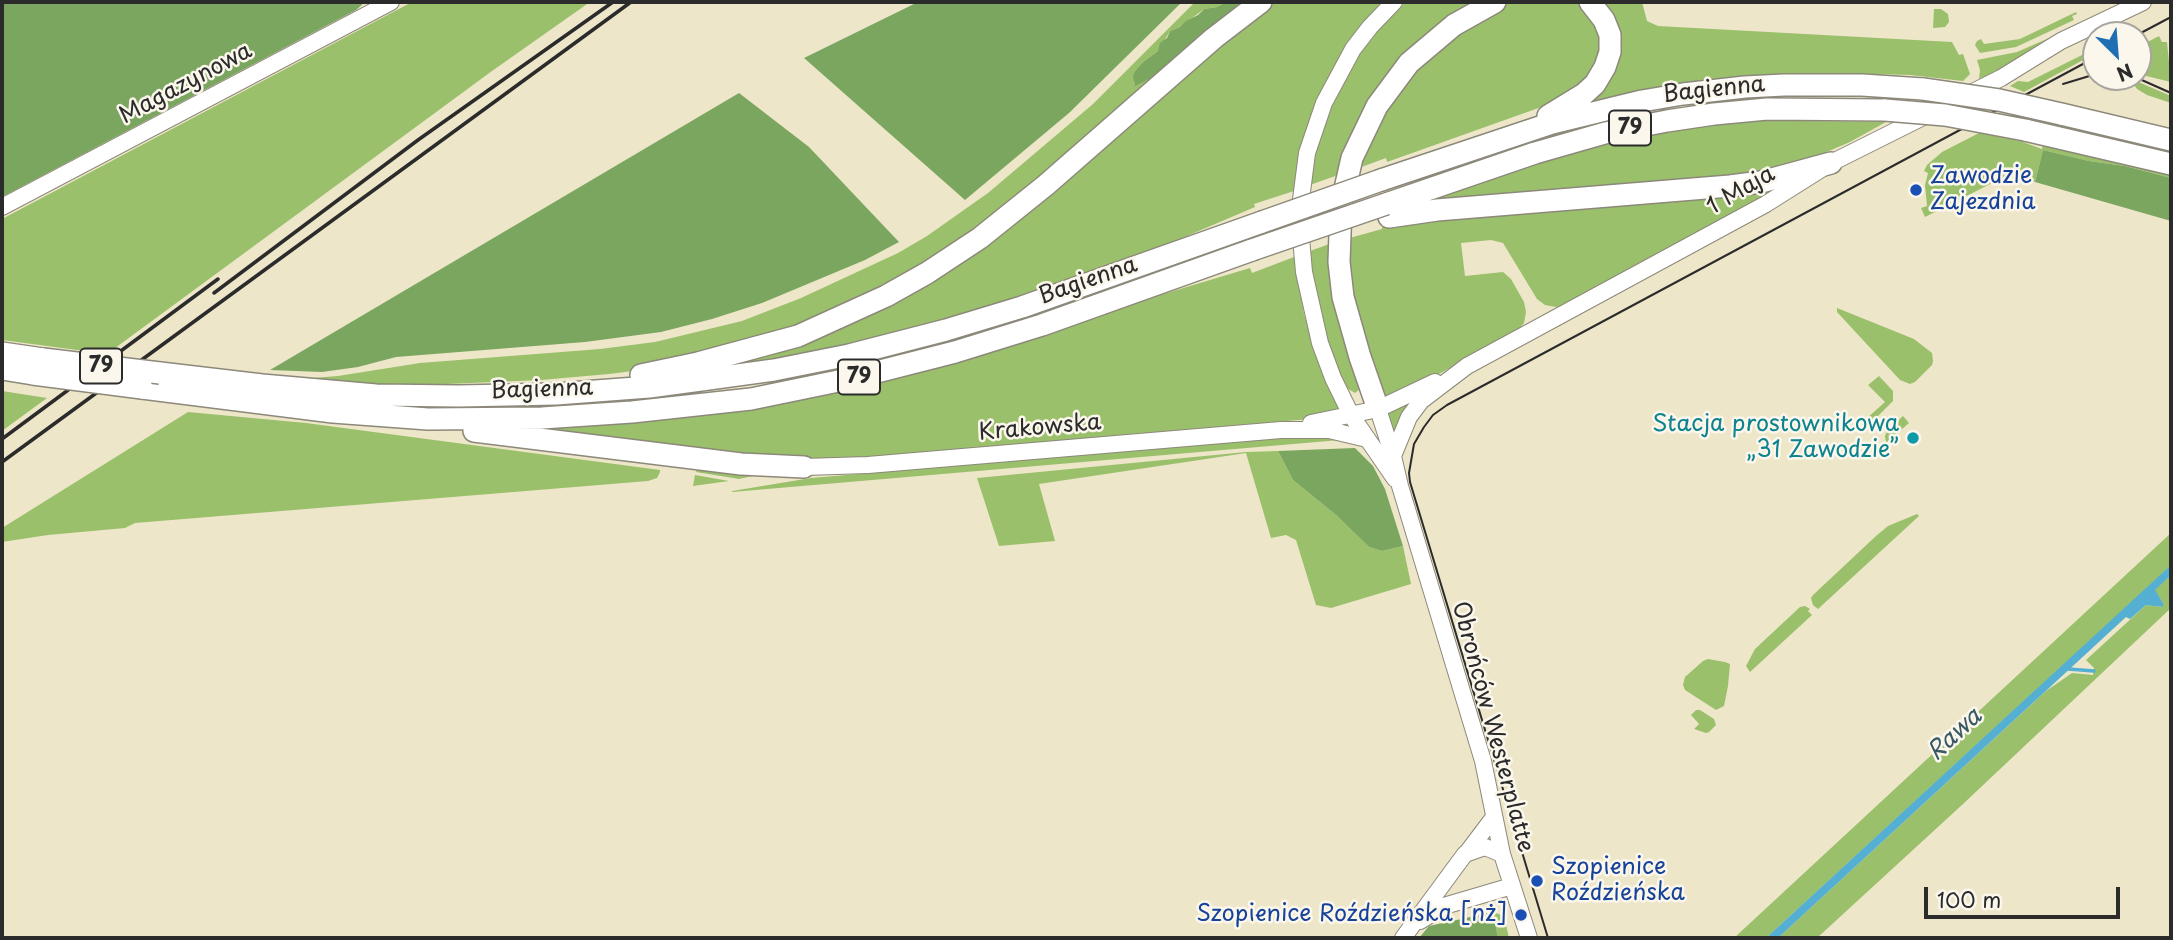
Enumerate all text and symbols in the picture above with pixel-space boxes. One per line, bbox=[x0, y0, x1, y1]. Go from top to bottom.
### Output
north arrow bbox=[2082, 21, 2152, 91]
street label: Magazynowa bbox=[115, 38, 257, 130]
text: N bbox=[2112, 57, 2138, 89]
street label: Bagienna bbox=[1662, 71, 1766, 109]
road number: 79 bbox=[1609, 110, 1651, 146]
street label: 1 Maja bbox=[1702, 161, 1780, 221]
place label: Zawodzie Zajezdnia bbox=[1930, 163, 2036, 217]
marker: Zawodzie Zajezdnia bbox=[1908, 182, 1924, 198]
street label: Bagienna bbox=[1035, 251, 1141, 311]
road number: 79 bbox=[80, 348, 122, 384]
road number: 79 bbox=[838, 360, 880, 394]
street label: Bagienna bbox=[490, 374, 594, 406]
street label: Krakowska bbox=[978, 409, 1102, 447]
place label: Stacja prostownikowa „31 Zawodzie” bbox=[1652, 411, 1899, 465]
marker: Stacja prostownikowa „31 Zawodzie” bbox=[1905, 430, 1921, 446]
street label: Obrońców Westerplatte bbox=[1445, 599, 1539, 855]
water label: Rawa bbox=[1922, 703, 1988, 767]
place label: Szopienice Roździeńska bbox=[1551, 854, 1685, 908]
marker: Szopienice Roździeńska bbox=[1529, 873, 1545, 889]
scale bar bbox=[1928, 874, 2124, 918]
text: 100 m bbox=[1937, 883, 2001, 915]
place label: Szopienice Roździeńska [nż] bbox=[1196, 901, 1507, 929]
marker: Szopienice Roździeńska [nż] bbox=[1513, 907, 1529, 923]

